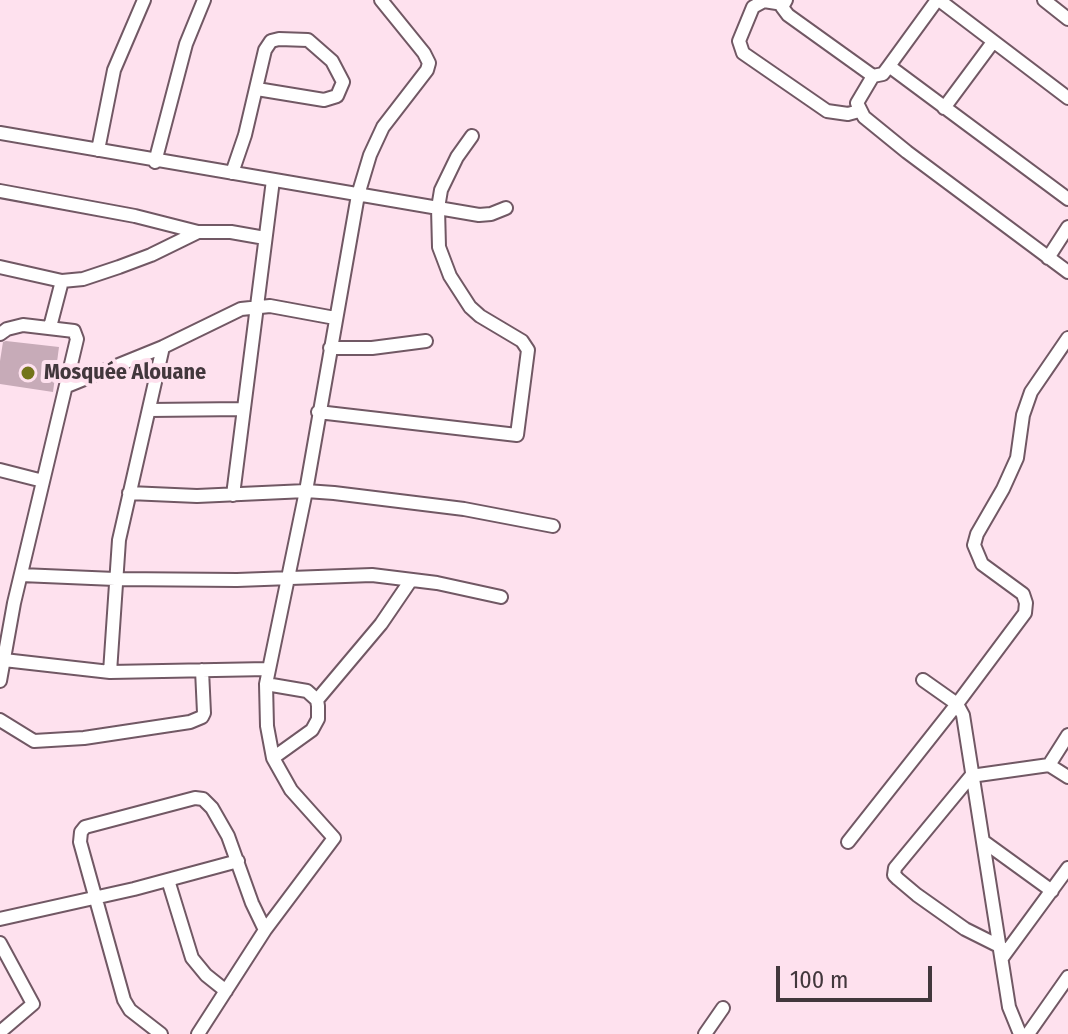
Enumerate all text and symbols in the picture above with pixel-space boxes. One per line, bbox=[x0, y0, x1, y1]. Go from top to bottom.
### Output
place label: Mosquée Alouane bbox=[44, 360, 206, 386]
marker: Mosquée Alouane bbox=[19, 364, 37, 382]
scale bar bbox=[780, 950, 936, 1000]
text: 100 m bbox=[790, 966, 848, 994]

